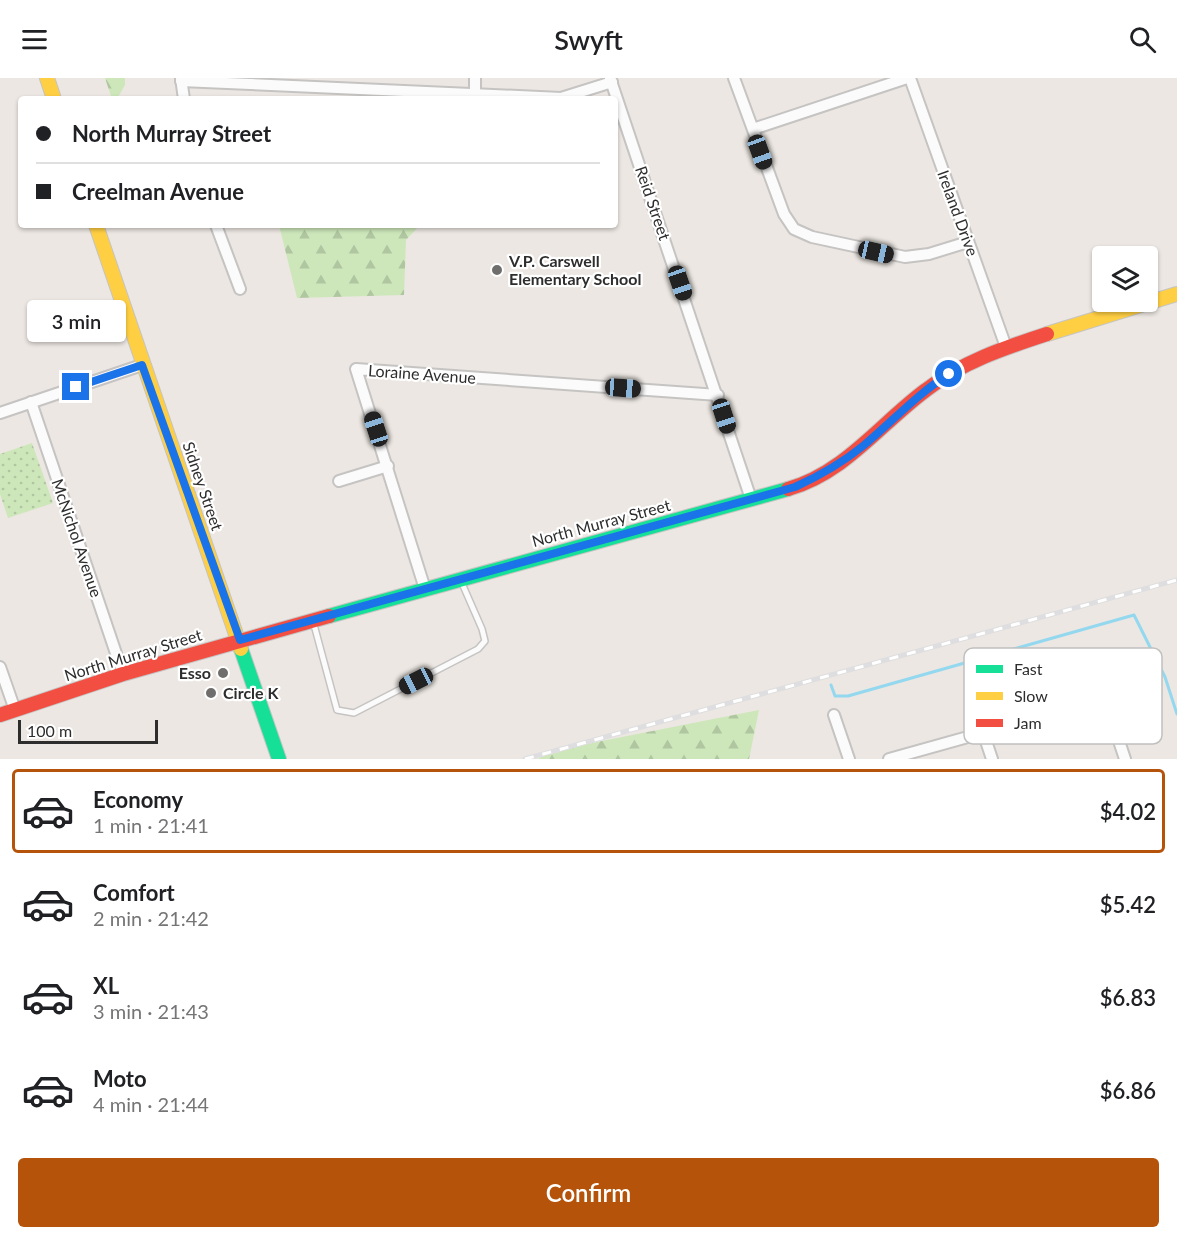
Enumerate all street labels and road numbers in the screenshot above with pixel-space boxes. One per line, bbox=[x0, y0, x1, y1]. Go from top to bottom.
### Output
street label: Reid Street bbox=[632, 163, 675, 243]
street label: Ireland Drive bbox=[934, 167, 983, 258]
street label: Loraine Avenue bbox=[367, 360, 477, 387]
street label: Sidney Street bbox=[179, 439, 228, 533]
street label: McNichol Avenue bbox=[48, 476, 107, 600]
street label: North Murray Street bbox=[530, 495, 672, 550]
street label: North Murray Street bbox=[62, 625, 204, 684]

